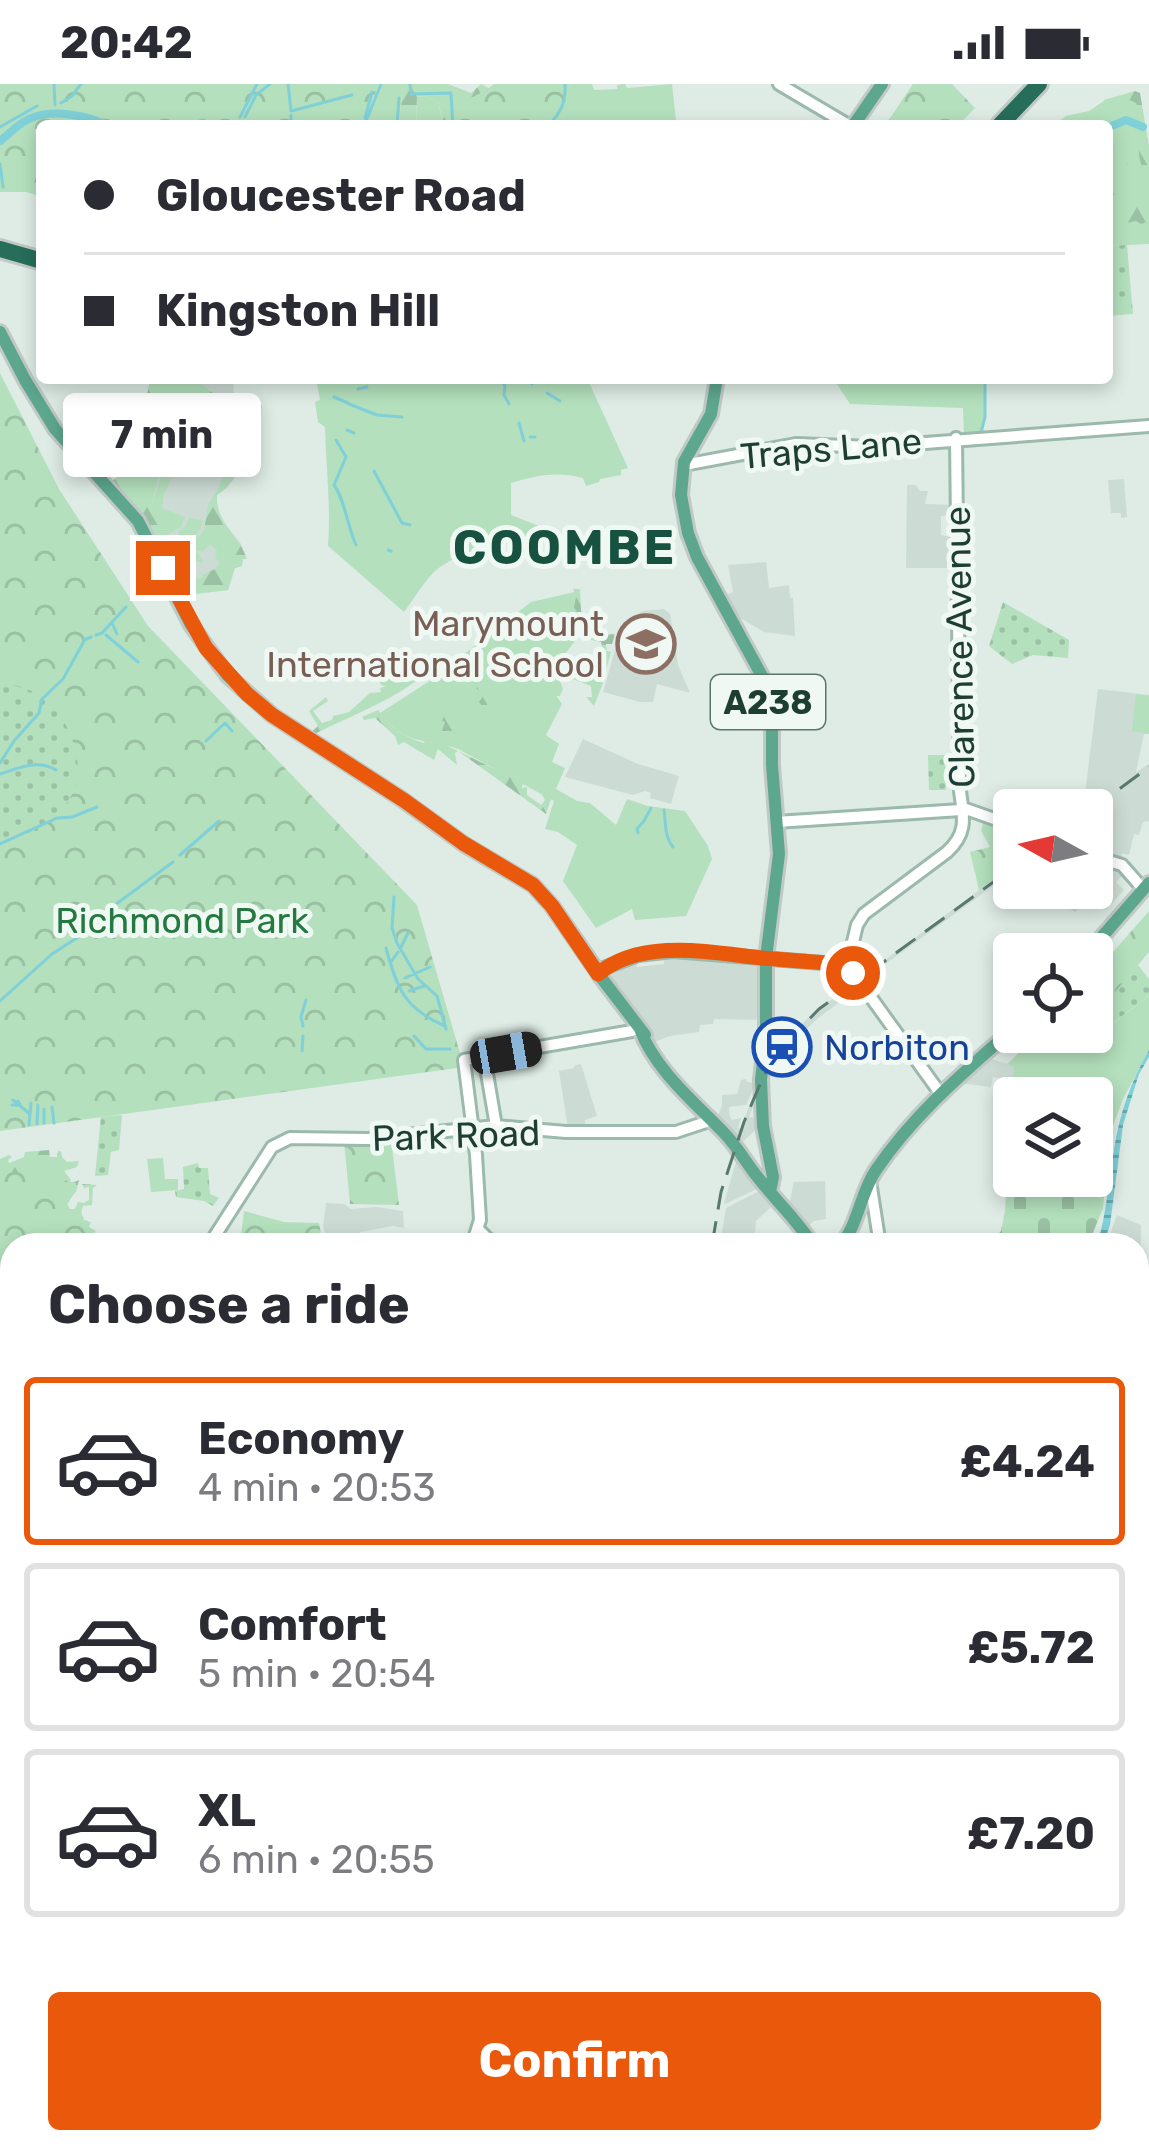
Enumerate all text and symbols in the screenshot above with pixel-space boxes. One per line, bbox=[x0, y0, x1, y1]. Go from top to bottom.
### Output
text: 20:42 bbox=[60, 16, 193, 69]
text: Gloucester Road bbox=[156, 169, 526, 222]
text: Kingston Hill bbox=[156, 284, 440, 337]
callout: 7 min bbox=[64, 394, 262, 478]
text: 7 min bbox=[111, 412, 213, 458]
street label: Traps Lane bbox=[739, 419, 924, 478]
street label: Clarence Avenue bbox=[936, 506, 983, 788]
district label: COOMBE bbox=[453, 519, 677, 576]
route end bbox=[136, 541, 190, 595]
place label: Marymount International School bbox=[266, 602, 604, 686]
school or university icon: Marymount International School bbox=[615, 613, 677, 675]
road number: A238 bbox=[711, 675, 825, 729]
north arrow bbox=[993, 789, 1113, 909]
map controls bbox=[993, 789, 1113, 1197]
park label: Richmond Park bbox=[55, 899, 309, 942]
button: locate bbox=[993, 933, 1113, 1053]
route start bbox=[826, 946, 880, 1000]
station icon: Norbiton bbox=[751, 1016, 813, 1078]
place label: Norbiton bbox=[824, 1026, 970, 1069]
car bbox=[467, 1029, 545, 1077]
button: layers bbox=[993, 1077, 1113, 1197]
street label: Park Road bbox=[371, 1111, 541, 1160]
text: Choose a ride bbox=[48, 1273, 410, 1337]
icon: car bbox=[54, 1407, 162, 1515]
text: Economy bbox=[198, 1412, 404, 1465]
text: £4.24 bbox=[960, 1435, 1095, 1488]
text: 4 min · 20:53 bbox=[198, 1465, 436, 1511]
icon: car bbox=[54, 1593, 162, 1701]
text: Comfort bbox=[198, 1598, 387, 1651]
text: £5.72 bbox=[967, 1621, 1095, 1674]
text: 5 min · 20:54 bbox=[198, 1651, 435, 1697]
icon: car bbox=[54, 1779, 162, 1887]
text: XL bbox=[198, 1784, 256, 1837]
text: £7.20 bbox=[967, 1807, 1095, 1860]
text: 6 min · 20:55 bbox=[198, 1837, 435, 1883]
button: Confirm bbox=[48, 1992, 1101, 2130]

